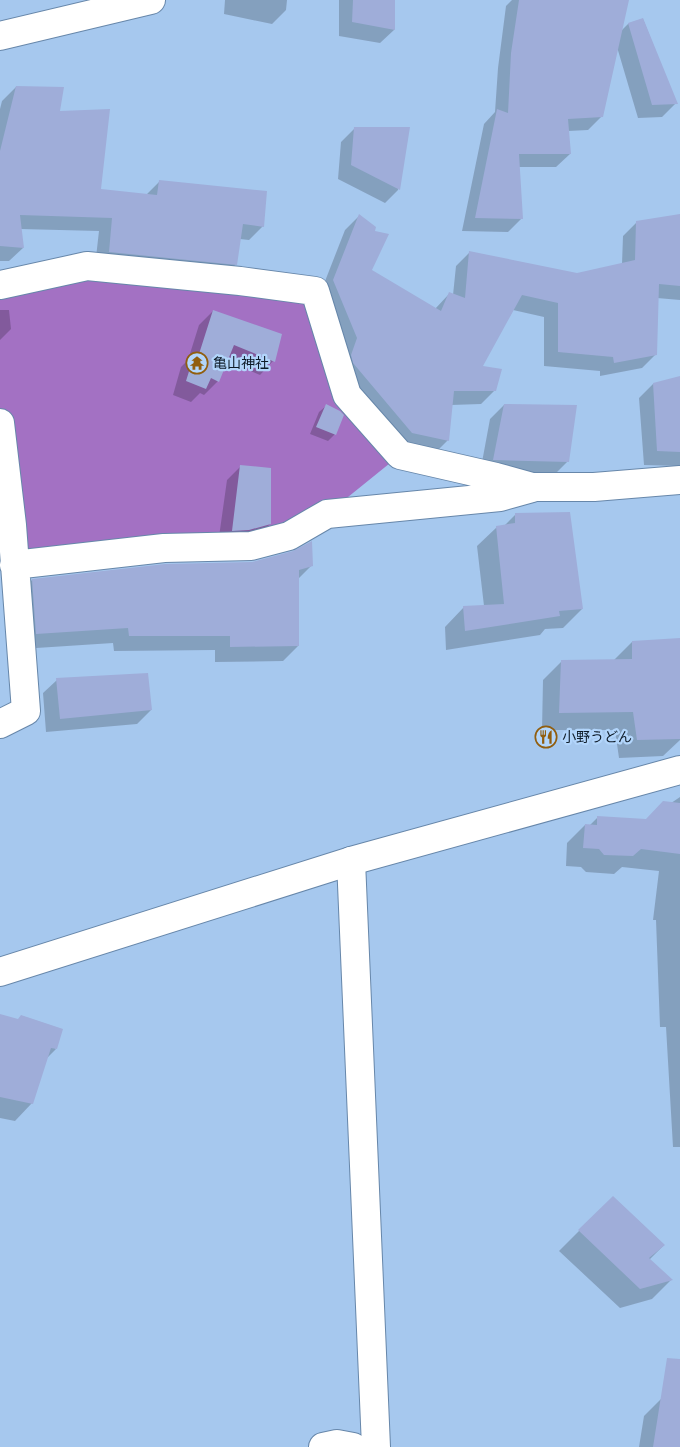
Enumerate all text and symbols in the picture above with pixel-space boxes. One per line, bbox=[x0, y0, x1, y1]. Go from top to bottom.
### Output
temple icon: 亀山神社 bbox=[185, 351, 209, 375]
place label: 亀山神社 bbox=[213, 353, 269, 373]
restaurant icon: 小野うどん bbox=[534, 725, 558, 749]
place label: 小野うどん bbox=[562, 727, 632, 747]

